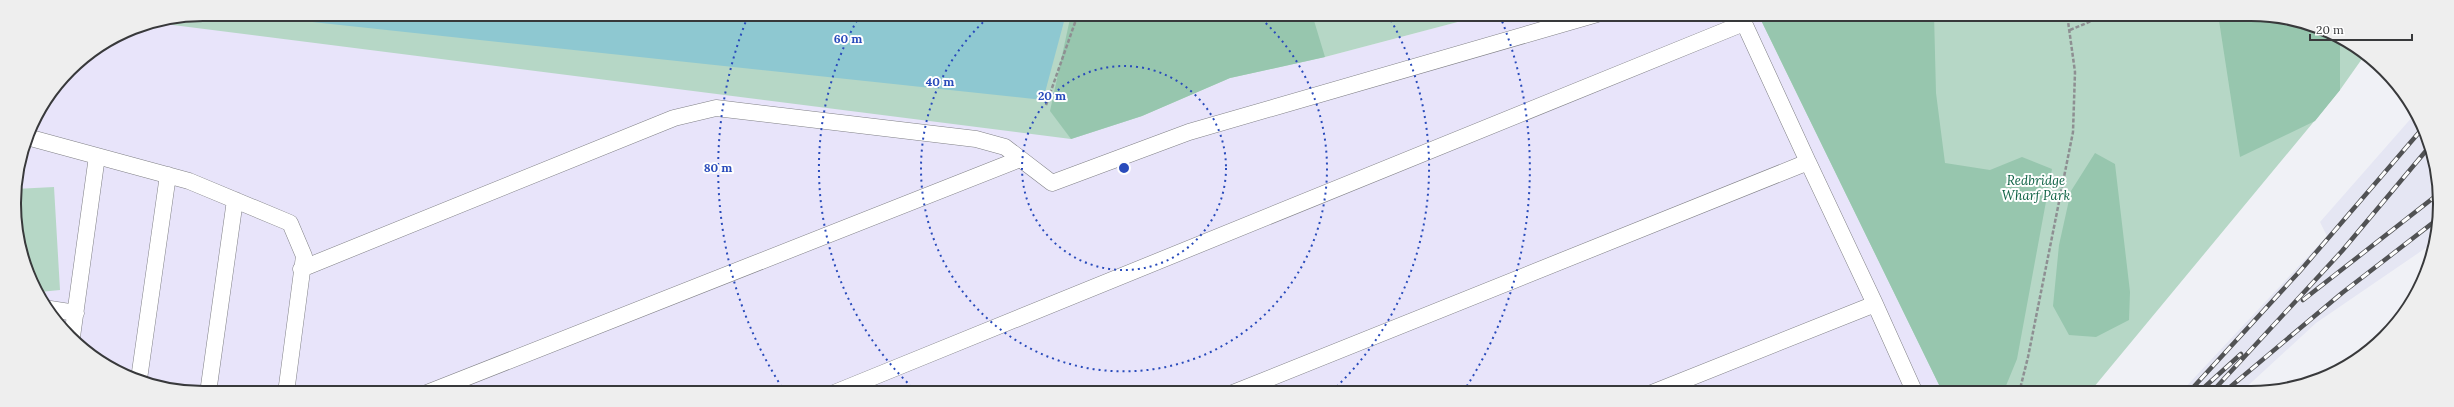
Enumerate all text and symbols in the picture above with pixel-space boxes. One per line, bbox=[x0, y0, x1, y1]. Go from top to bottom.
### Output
scale bar bbox=[2310, 16, 2412, 42]
text: 20 m bbox=[2316, 22, 2344, 37]
text: 60 m bbox=[834, 31, 862, 46]
text: 40 m bbox=[926, 74, 954, 89]
text: 20 m bbox=[1038, 88, 1066, 103]
text: 80 m bbox=[704, 160, 732, 175]
centre of rings bbox=[1117, 161, 1131, 175]
park label: Redbridge Wharf Park bbox=[2002, 172, 2071, 204]

